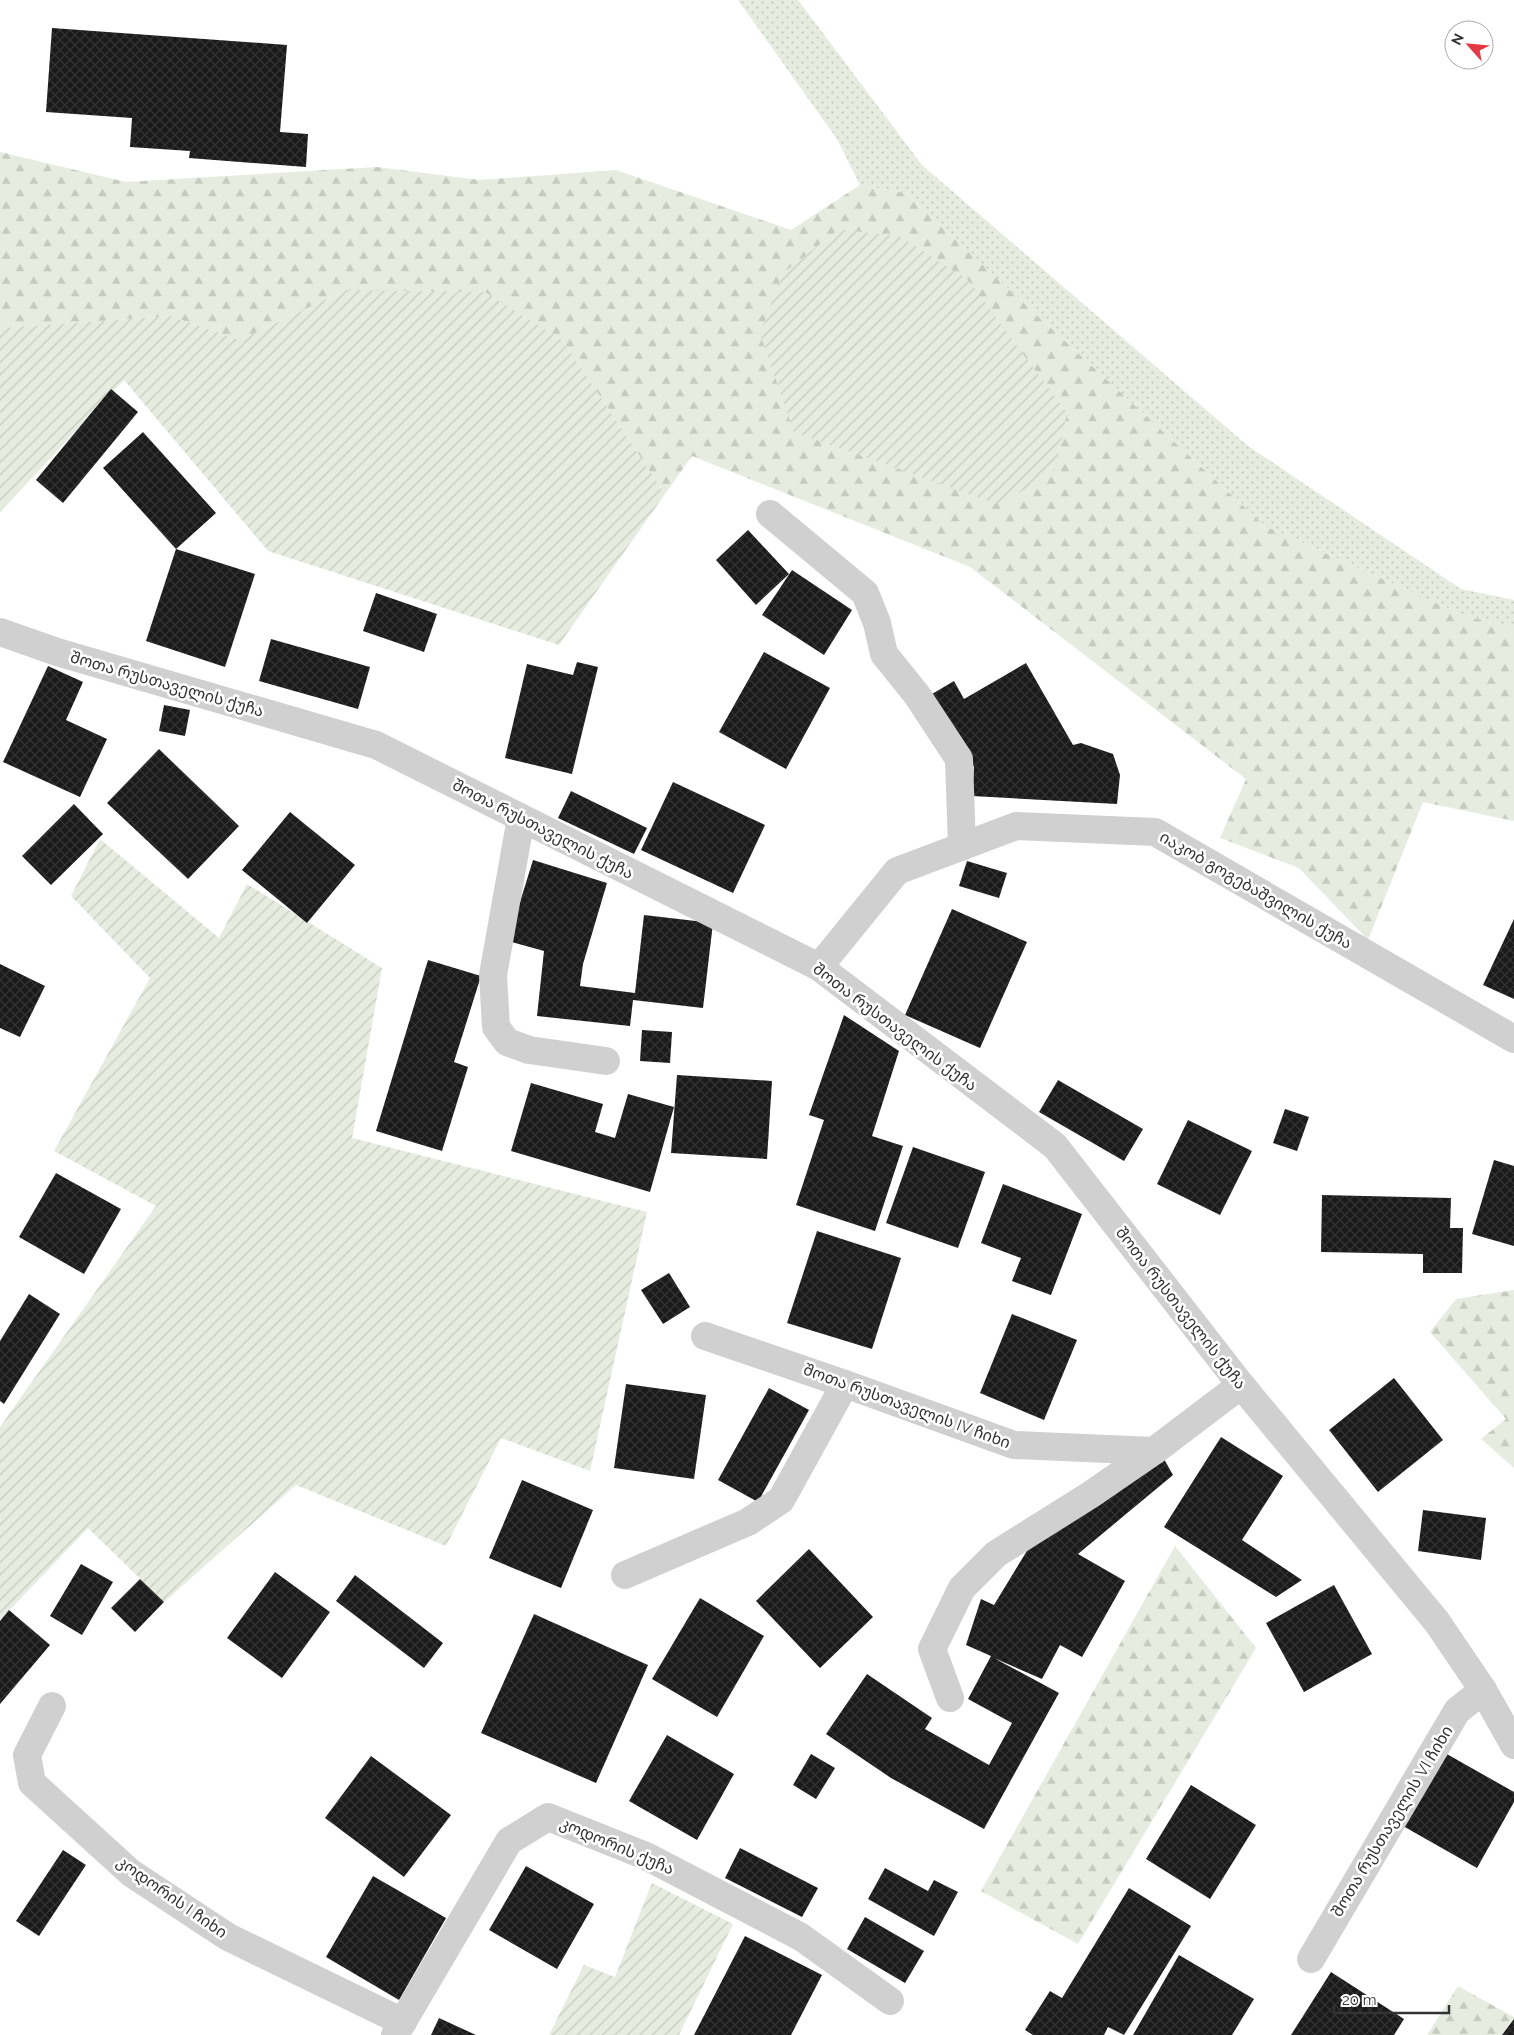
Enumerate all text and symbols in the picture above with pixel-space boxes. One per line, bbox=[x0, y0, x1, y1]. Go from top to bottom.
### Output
north arrow bbox=[1444, 20, 1494, 70]
text: N bbox=[1448, 31, 1467, 47]
street label: შოთა რუსთაველის ქუჩა bbox=[68, 647, 266, 722]
street label: შოთა რუსთაველის ქუჩა bbox=[449, 775, 637, 884]
street label: იაკობ გოგებაშვილის ქუჩა bbox=[1156, 827, 1355, 954]
street label: შოთა რუსთაველის ქუჩა bbox=[809, 959, 981, 1096]
street label: შოთა რუსთაველის ქუჩა bbox=[1111, 1223, 1250, 1393]
street label: შოთა რუსთაველის IV ჩიხი bbox=[801, 1360, 1013, 1453]
street label: შოთა რუსთაველის VI ჩიხი bbox=[1327, 1722, 1458, 1920]
street label: კოდორის ქუჩა bbox=[557, 1813, 677, 1880]
street label: კოდორის I ჩიხი bbox=[113, 1852, 231, 1943]
scale bar bbox=[1334, 1982, 1449, 2014]
text: 20 m bbox=[1342, 1991, 1377, 2009]

